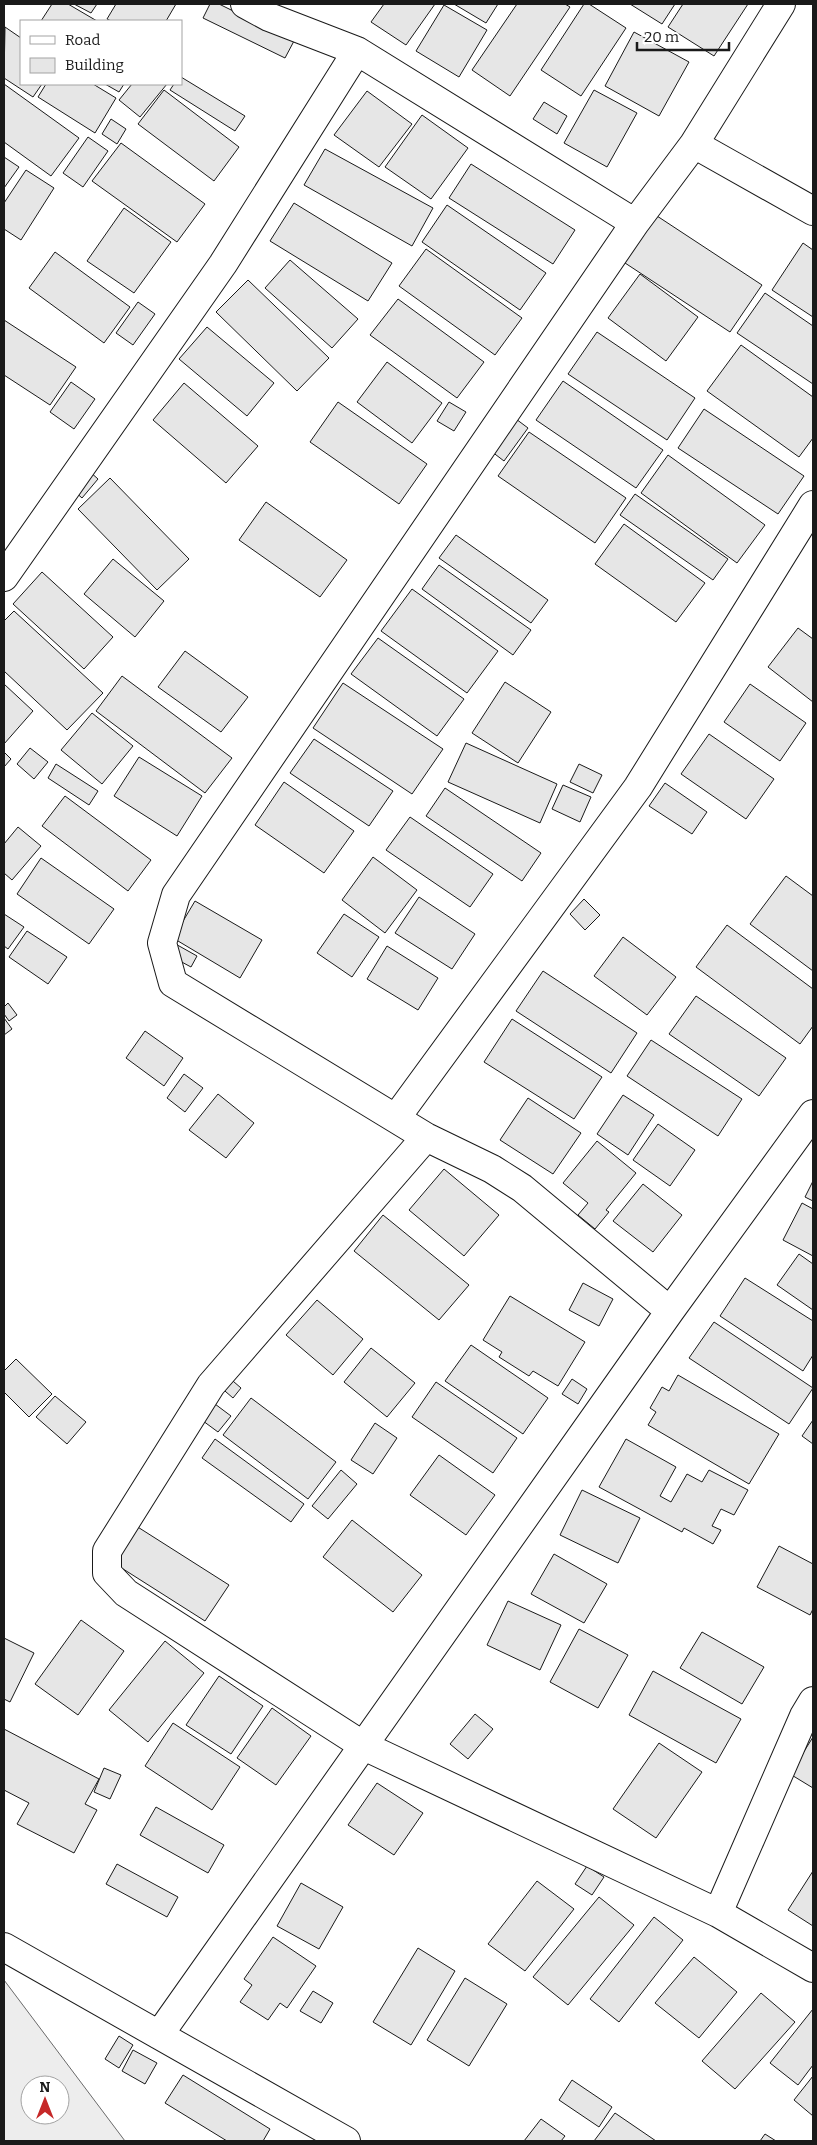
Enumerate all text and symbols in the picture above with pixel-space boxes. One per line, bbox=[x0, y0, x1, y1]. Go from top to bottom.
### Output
legend bbox=[20, 20, 182, 85]
scale bar bbox=[637, 20, 730, 52]
text: 20 m bbox=[644, 28, 680, 46]
text: Road bbox=[65, 31, 100, 49]
text: Building bbox=[65, 56, 124, 74]
north arrow bbox=[20, 2075, 70, 2125]
text: N bbox=[40, 2079, 51, 2096]

